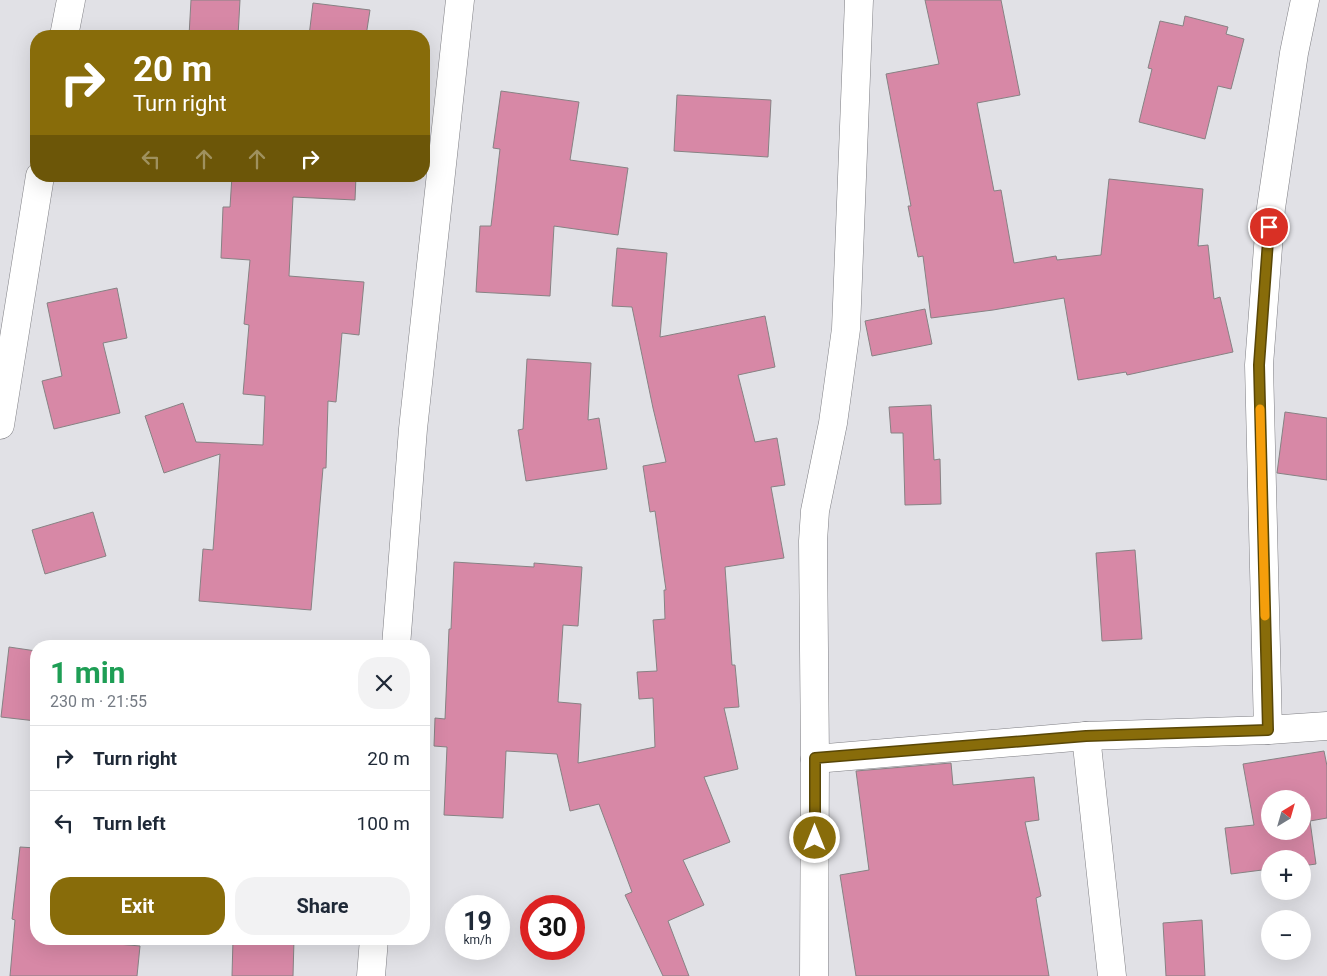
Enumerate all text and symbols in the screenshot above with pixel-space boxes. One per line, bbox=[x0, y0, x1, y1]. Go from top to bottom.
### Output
text: 20 m bbox=[133, 49, 212, 90]
icon: right bbox=[50, 50, 115, 115]
text: Turn right bbox=[133, 91, 227, 116]
icon: left bbox=[137, 145, 165, 173]
icon: ahead bbox=[190, 145, 218, 173]
icon: ahead bbox=[243, 145, 271, 173]
icon: right bbox=[296, 145, 324, 173]
pin bbox=[1248, 206, 1290, 248]
icon: arrive bbox=[1255, 213, 1283, 241]
text: 1 min bbox=[50, 655, 125, 690]
button: close bbox=[358, 657, 410, 709]
text: 230 m · 21:55 bbox=[50, 692, 147, 711]
icon: right bbox=[50, 744, 78, 772]
text: Turn right bbox=[93, 747, 177, 770]
text: 20 m bbox=[367, 747, 410, 770]
north arrow bbox=[1261, 790, 1311, 840]
map controls bbox=[1261, 790, 1311, 960]
icon: left bbox=[50, 809, 78, 837]
position arrow bbox=[788, 811, 840, 863]
text: Turn left bbox=[93, 812, 166, 835]
text: 100 m bbox=[357, 812, 410, 835]
button: + bbox=[1261, 850, 1311, 900]
button: Exit bbox=[50, 877, 225, 935]
button: Share bbox=[235, 877, 410, 935]
speed limit sign: 30 bbox=[520, 895, 585, 960]
text: 19 bbox=[463, 907, 492, 936]
button: − bbox=[1261, 910, 1311, 960]
text: km/h bbox=[463, 933, 492, 947]

